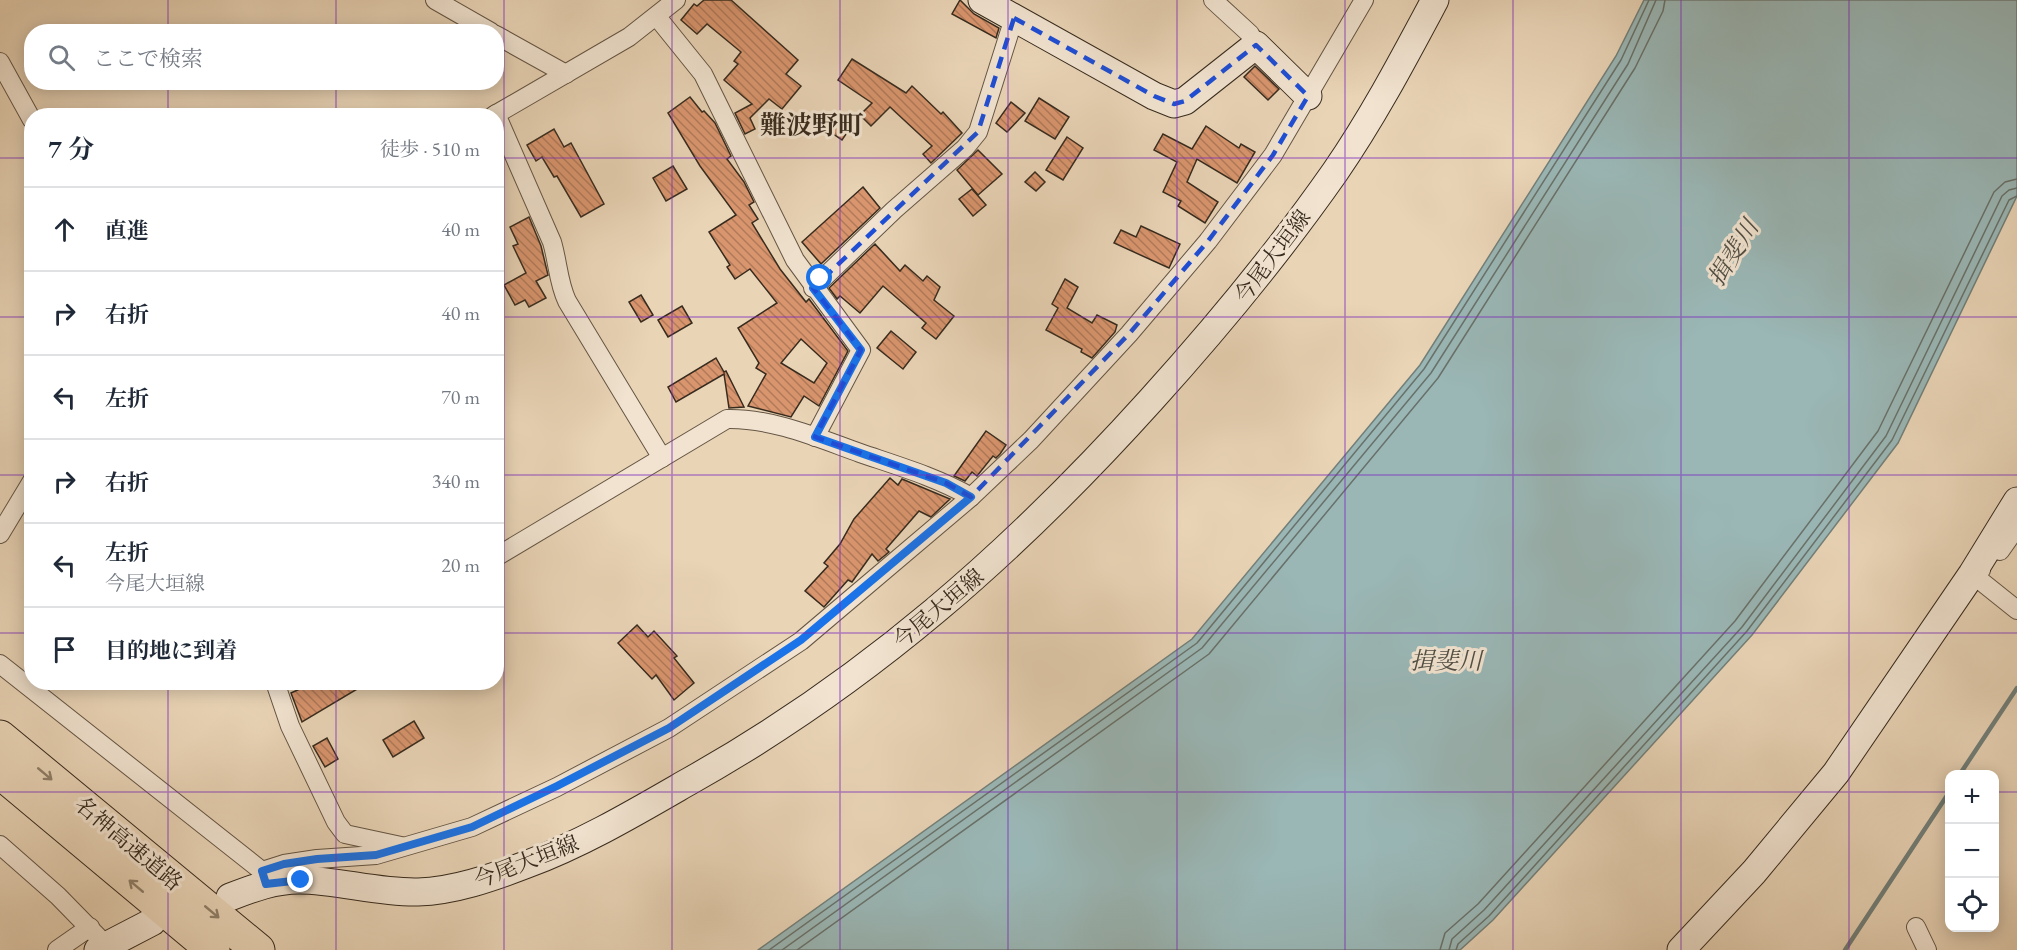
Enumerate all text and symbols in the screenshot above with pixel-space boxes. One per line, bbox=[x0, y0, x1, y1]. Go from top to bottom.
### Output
search box bbox=[24, 24, 504, 90]
icon: search bbox=[45, 41, 78, 74]
text: ここで検索 bbox=[93, 44, 203, 73]
district label: 難波野町 bbox=[760, 108, 864, 142]
text: 7 分 bbox=[48, 132, 94, 166]
text: 徒歩 · 510 m bbox=[380, 136, 480, 162]
street label: 今尾大垣線 bbox=[1228, 204, 1317, 309]
water label: 揖斐川 bbox=[1700, 211, 1766, 291]
icon: ahead bbox=[48, 213, 81, 246]
text: 直進 bbox=[105, 216, 149, 245]
text: 40 m bbox=[441, 216, 480, 242]
route start bbox=[806, 264, 832, 290]
icon: right bbox=[48, 297, 81, 330]
text: 右折 bbox=[105, 300, 149, 329]
text: 40 m bbox=[441, 300, 480, 326]
icon: left bbox=[48, 381, 81, 414]
text: 左折 bbox=[105, 384, 149, 413]
text: 70 m bbox=[441, 384, 480, 410]
icon: right bbox=[48, 465, 81, 498]
text: 右折 bbox=[105, 468, 149, 497]
text: 340 m bbox=[432, 468, 480, 494]
text: 左折 bbox=[105, 538, 149, 567]
icon: left bbox=[48, 549, 81, 582]
text: 20 m bbox=[441, 552, 480, 578]
street label: 今尾大垣線 bbox=[887, 562, 990, 655]
text: 今尾大垣線 bbox=[105, 570, 205, 596]
icon: arrive bbox=[48, 633, 81, 666]
text: 目的地に到着 bbox=[105, 636, 237, 665]
water label: 揖斐川 bbox=[1410, 645, 1485, 676]
one-way arrow bbox=[37, 767, 52, 781]
map controls bbox=[1945, 770, 1999, 932]
button: + bbox=[1945, 770, 1999, 824]
street label: 名神高速道路 bbox=[69, 790, 189, 897]
button: − bbox=[1945, 824, 1999, 878]
street label: 今尾大垣線 bbox=[470, 828, 583, 895]
route end bbox=[287, 866, 313, 892]
button: locate bbox=[1945, 878, 1999, 932]
one-way arrow bbox=[128, 879, 144, 892]
one-way arrow bbox=[203, 905, 219, 918]

